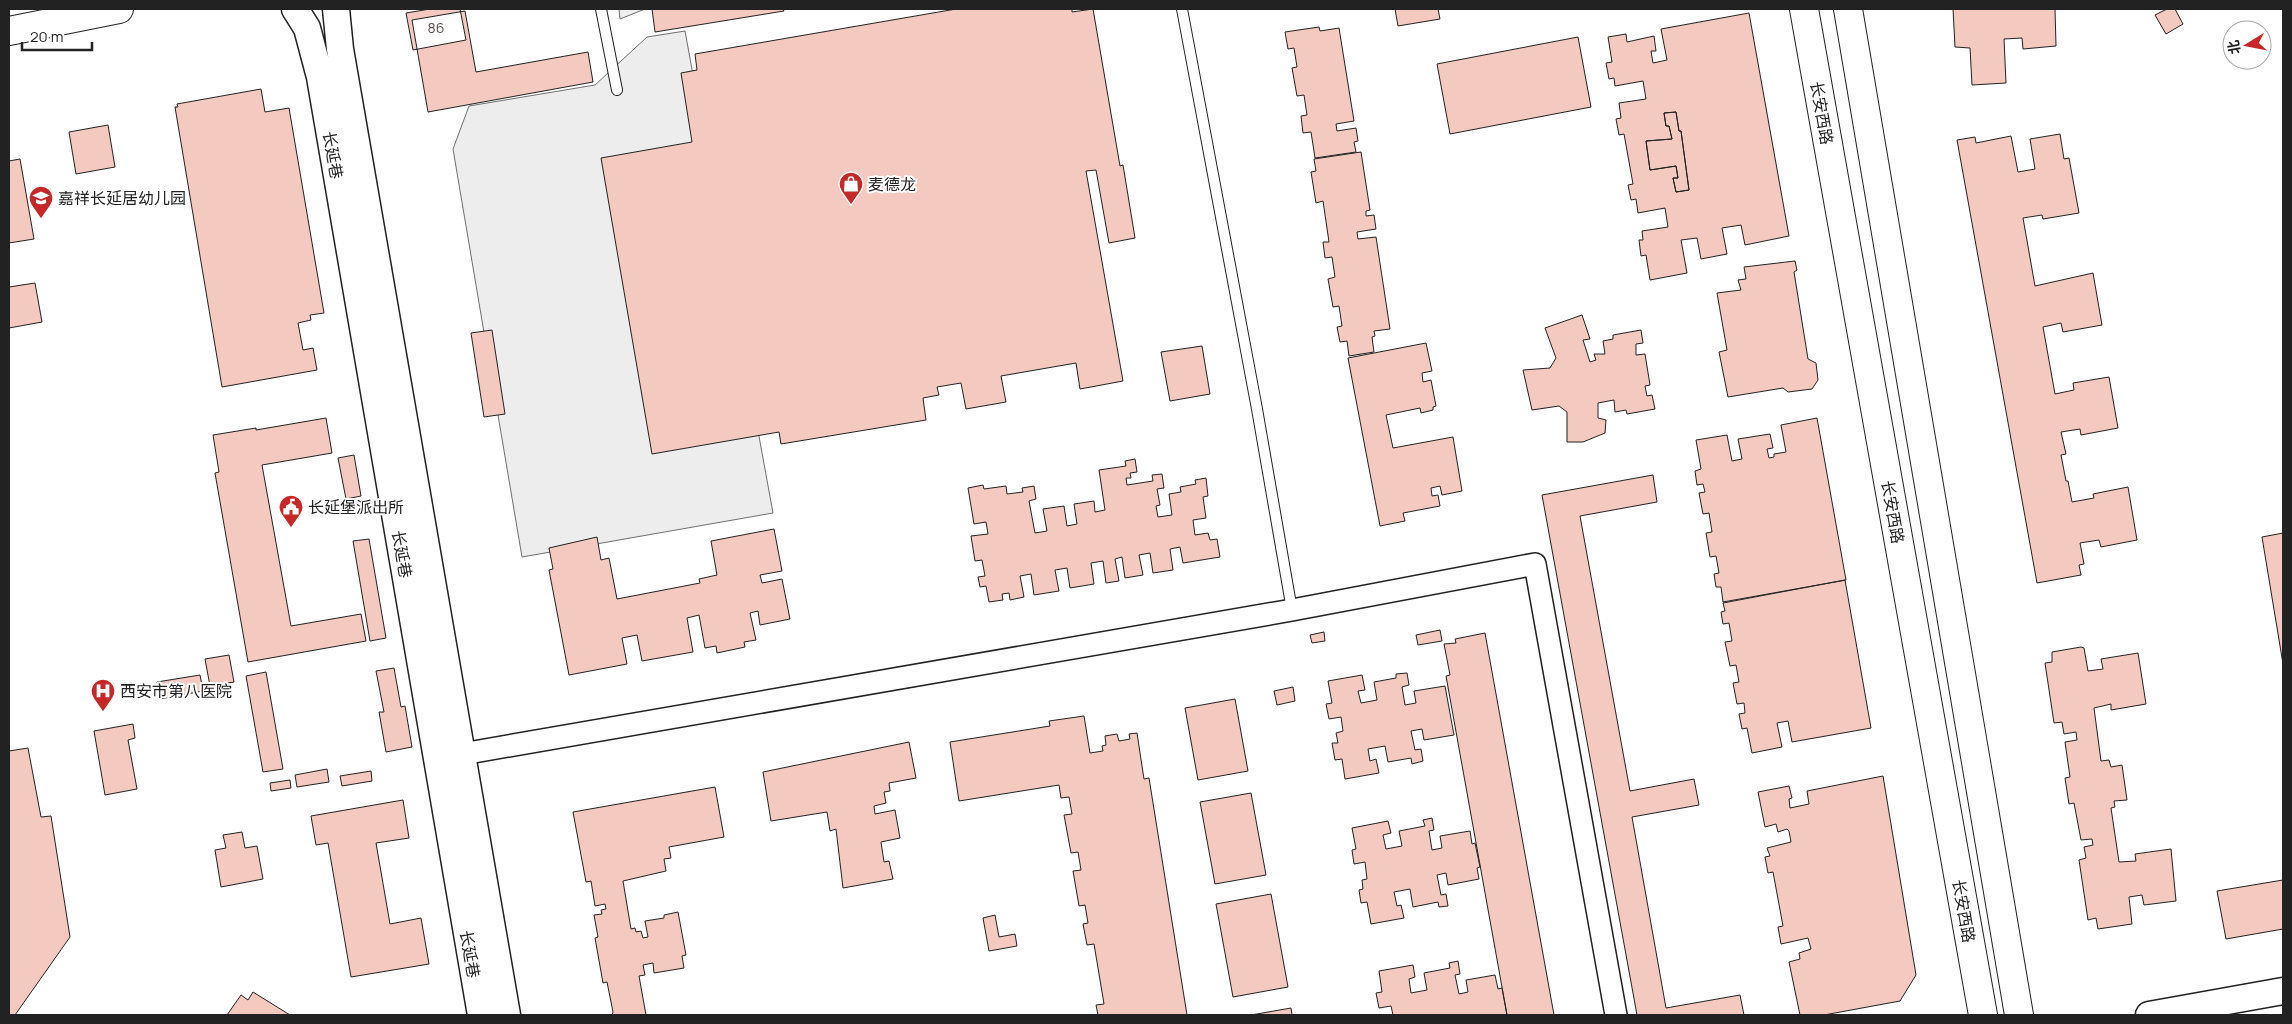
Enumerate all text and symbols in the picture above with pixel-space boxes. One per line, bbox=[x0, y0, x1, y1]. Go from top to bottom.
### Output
house number: 86 bbox=[428, 18, 444, 37]
scale bar bbox=[22, 20, 92, 52]
north arrow bbox=[2222, 20, 2272, 70]
text: 20 m bbox=[30, 26, 63, 47]
text: 北 bbox=[2223, 39, 2244, 56]
street label: 长安西路 bbox=[1806, 80, 1838, 146]
street label: 长延巷 bbox=[318, 129, 348, 181]
shop icon: 麦德龙 bbox=[838, 171, 864, 205]
place label: 麦德龙 bbox=[868, 173, 916, 195]
school or university icon: 嘉祥长延居幼儿园 bbox=[28, 185, 54, 219]
place label: 嘉祥长延居幼儿园 bbox=[58, 187, 186, 209]
street label: 长安西路 bbox=[1877, 479, 1909, 545]
public building icon: 长延堡派出所 bbox=[278, 494, 304, 528]
place label: 长延堡派出所 bbox=[308, 496, 404, 518]
street label: 长延巷 bbox=[387, 528, 417, 580]
hospital icon: 西安市第八医院 bbox=[90, 678, 116, 712]
place label: 西安市第八医院 bbox=[120, 680, 232, 702]
street label: 长安西路 bbox=[1948, 878, 1980, 944]
street label: 长延巷 bbox=[455, 928, 485, 980]

